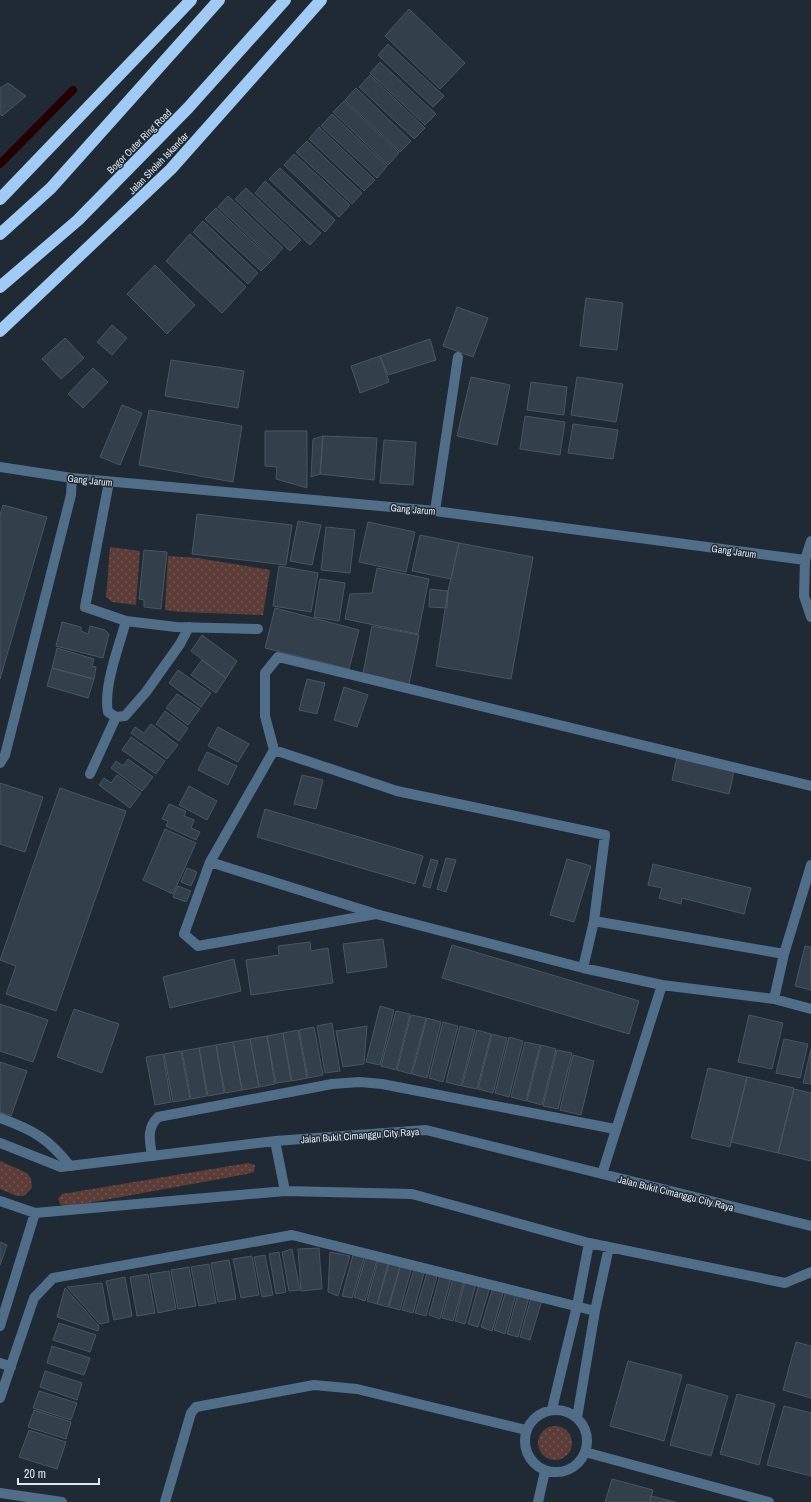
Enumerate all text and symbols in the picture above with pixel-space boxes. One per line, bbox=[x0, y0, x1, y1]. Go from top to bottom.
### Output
street label: Bogor Outer Ring Road bbox=[104, 106, 174, 176]
street label: Jalan Sholeh Iskandar bbox=[126, 129, 191, 197]
street label: Gang Jarum bbox=[67, 472, 113, 489]
street label: Gang Jarum bbox=[390, 501, 436, 518]
street label: Gang Jarum bbox=[711, 542, 757, 561]
street label: Jalan Bukit Cimanggu City Raya bbox=[300, 1125, 420, 1146]
street label: Jalan Bukit Cimanggu City Raya bbox=[617, 1173, 736, 1214]
scale bar bbox=[18, 1460, 99, 1486]
text: 20 m bbox=[24, 1466, 46, 1482]

